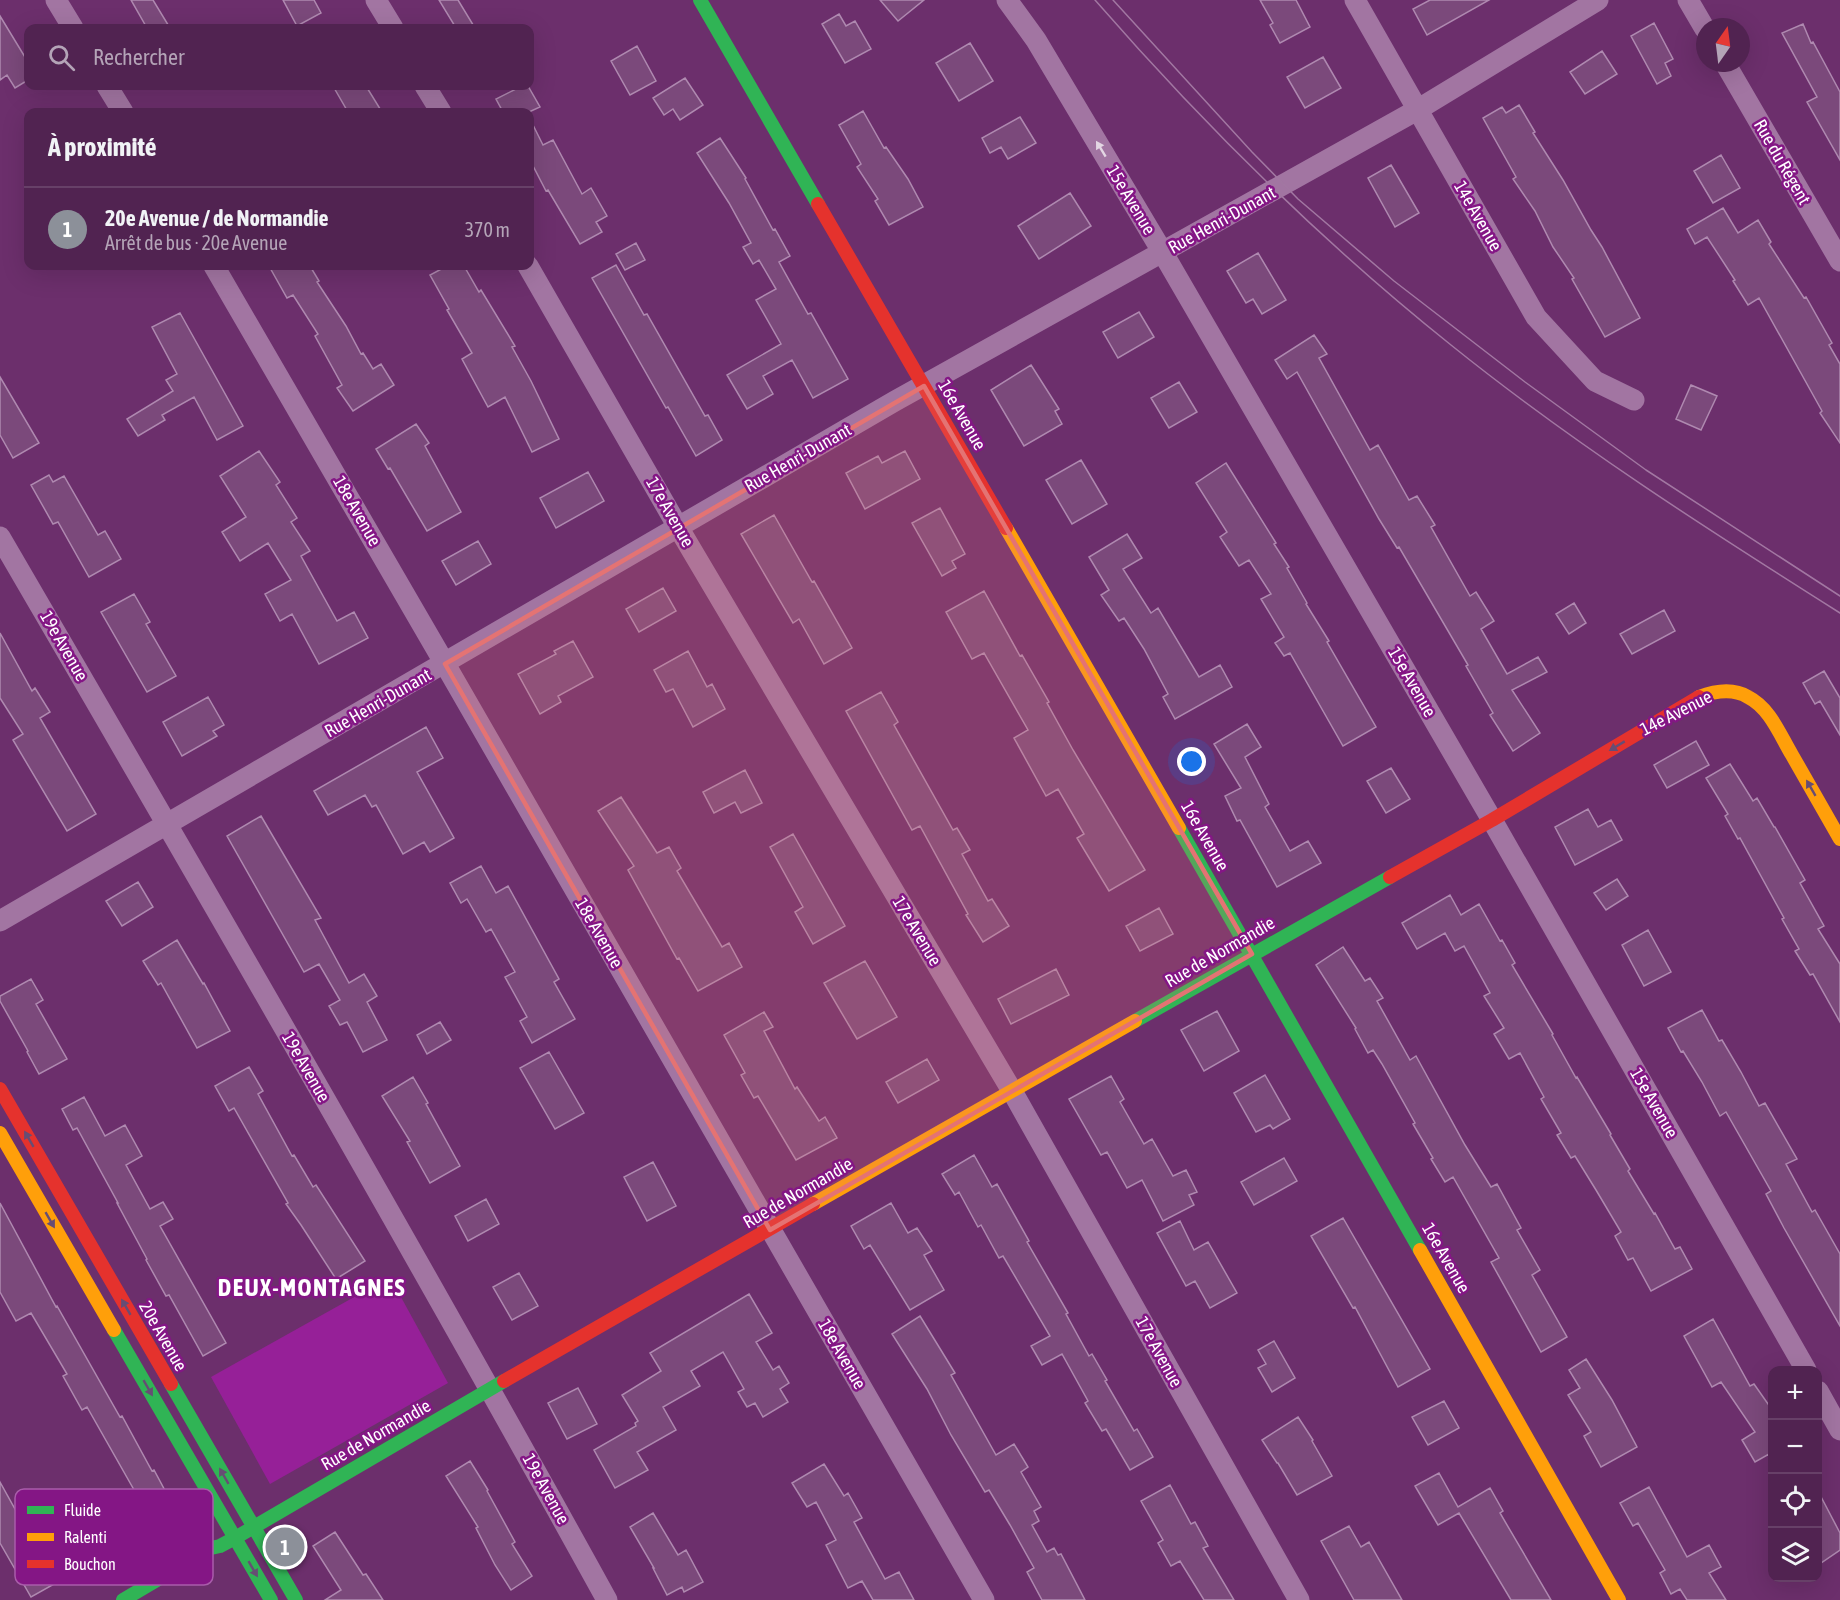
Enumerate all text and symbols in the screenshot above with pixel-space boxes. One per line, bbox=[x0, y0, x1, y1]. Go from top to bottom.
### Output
north arrow bbox=[1696, 18, 1750, 72]
search box bbox=[24, 24, 534, 90]
icon: search bbox=[45, 41, 78, 74]
text: Rechercher bbox=[93, 44, 184, 70]
street label: Rue du Régent bbox=[1750, 116, 1815, 208]
text: À proximité bbox=[48, 132, 156, 162]
one-way arrow bbox=[1096, 140, 1106, 157]
street label: 15e Avenue bbox=[1102, 161, 1160, 238]
street label: 14e Avenue bbox=[1450, 177, 1507, 255]
street label: Rue Henri-Dunant bbox=[1164, 181, 1279, 258]
text: 20e Avenue / de Normandie bbox=[105, 205, 329, 231]
text: 1 bbox=[63, 218, 72, 241]
text: 370 m bbox=[465, 218, 510, 241]
text: Arrêt de bus · 20e Avenue bbox=[105, 231, 287, 254]
street label: 16e Avenue bbox=[934, 376, 991, 454]
street label: Rue Henri-Dunant bbox=[741, 419, 855, 497]
street label: 18e Avenue bbox=[329, 472, 386, 550]
street label: 17e Avenue bbox=[642, 473, 699, 551]
street label: 19e Avenue bbox=[36, 607, 93, 685]
street label: 15e Avenue bbox=[1384, 643, 1441, 721]
street label: Rue Henri-Dunant bbox=[321, 664, 435, 742]
street label: 14e Avenue bbox=[1637, 686, 1715, 739]
one-way arrow bbox=[1609, 740, 1625, 751]
your location bbox=[1177, 747, 1206, 776]
one-way arrow bbox=[1806, 779, 1816, 796]
street label: 16e Avenue bbox=[1177, 797, 1234, 875]
street label: 17e Avenue bbox=[888, 892, 946, 969]
street label: 18e Avenue bbox=[571, 894, 628, 972]
street label: Rue de Normandie bbox=[1161, 912, 1278, 991]
street label: 19e Avenue bbox=[278, 1028, 335, 1106]
street label: 15e Avenue bbox=[1626, 1064, 1683, 1142]
one-way arrow bbox=[23, 1131, 34, 1147]
street label: Rue de Normandie bbox=[739, 1153, 856, 1232]
one-way arrow bbox=[45, 1212, 56, 1228]
street label: 16e Avenue bbox=[1418, 1219, 1475, 1297]
district label: DEUX-MONTAGNES bbox=[218, 1274, 406, 1301]
street label: 20e Avenue bbox=[135, 1297, 192, 1375]
one-way arrow bbox=[122, 1299, 132, 1316]
street label: 17e Avenue bbox=[1131, 1313, 1187, 1391]
street label: 18e Avenue bbox=[814, 1315, 871, 1393]
map controls bbox=[1768, 1366, 1822, 1582]
button: + bbox=[1768, 1366, 1822, 1420]
one-way arrow bbox=[143, 1380, 154, 1396]
street label: Rue de Normandie bbox=[317, 1395, 434, 1474]
button: − bbox=[1768, 1420, 1822, 1474]
street label: 19e Avenue bbox=[518, 1450, 574, 1528]
one-way arrow bbox=[219, 1467, 229, 1484]
button: locate bbox=[1768, 1474, 1822, 1528]
legend bbox=[15, 1489, 213, 1585]
text: Fluide bbox=[64, 1501, 101, 1519]
pin: 1 bbox=[266, 1524, 304, 1570]
text: Ralenti bbox=[64, 1528, 107, 1546]
button: layers bbox=[1768, 1528, 1822, 1582]
text: Bouchon bbox=[64, 1555, 116, 1573]
one-way arrow bbox=[248, 1561, 258, 1578]

